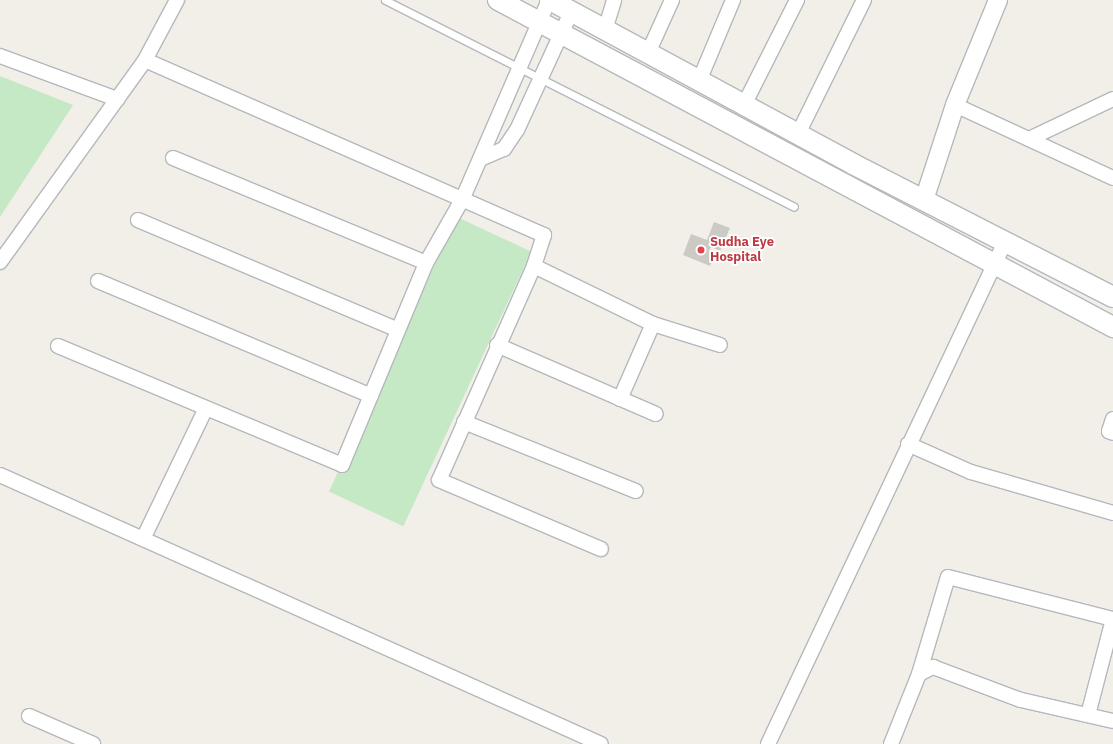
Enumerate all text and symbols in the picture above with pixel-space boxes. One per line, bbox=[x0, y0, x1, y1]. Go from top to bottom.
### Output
place label: Sudha Eye Hospital bbox=[710, 235, 774, 266]
marker: Sudha Eye Hospital bbox=[695, 244, 707, 256]

